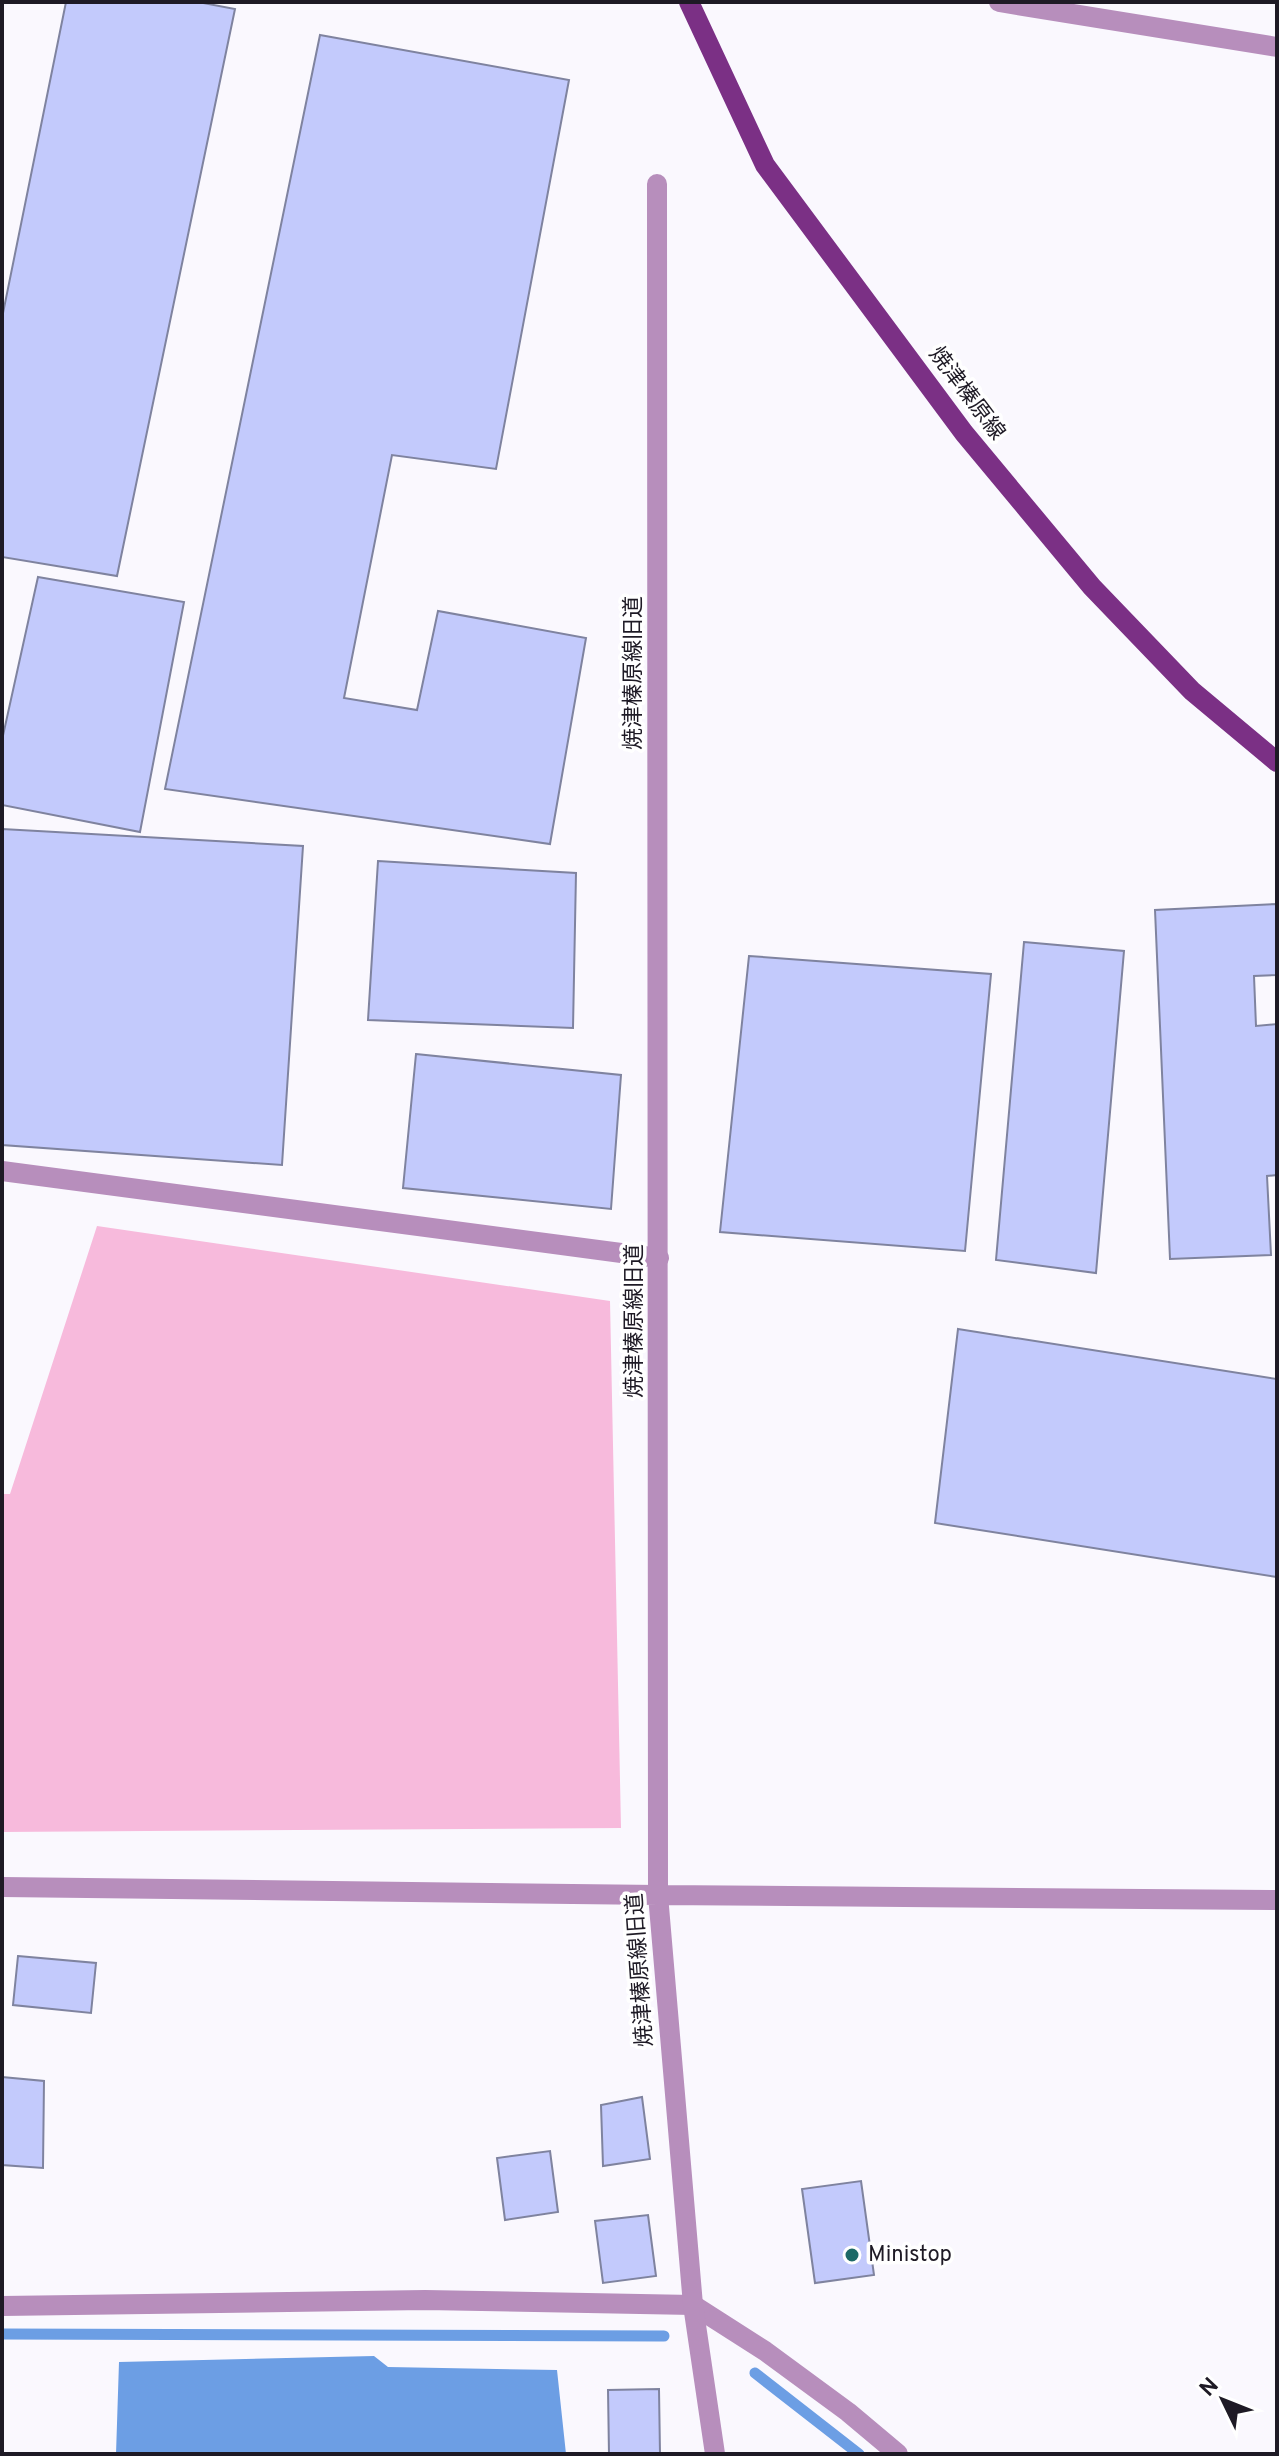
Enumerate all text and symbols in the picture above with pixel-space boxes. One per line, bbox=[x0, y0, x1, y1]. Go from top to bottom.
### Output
street label: 焼津榛原線 bbox=[922, 342, 1010, 446]
street label: 焼津榛原線旧道 bbox=[621, 596, 648, 750]
street label: 焼津榛原線旧道 bbox=[622, 1244, 649, 1398]
street label: 焼津榛原線旧道 bbox=[622, 1892, 660, 2048]
place label: Ministop bbox=[868, 2242, 952, 2269]
marker: Ministop bbox=[843, 2246, 861, 2264]
north arrow bbox=[1183, 2360, 1263, 2440]
text: N bbox=[1195, 2373, 1225, 2403]

